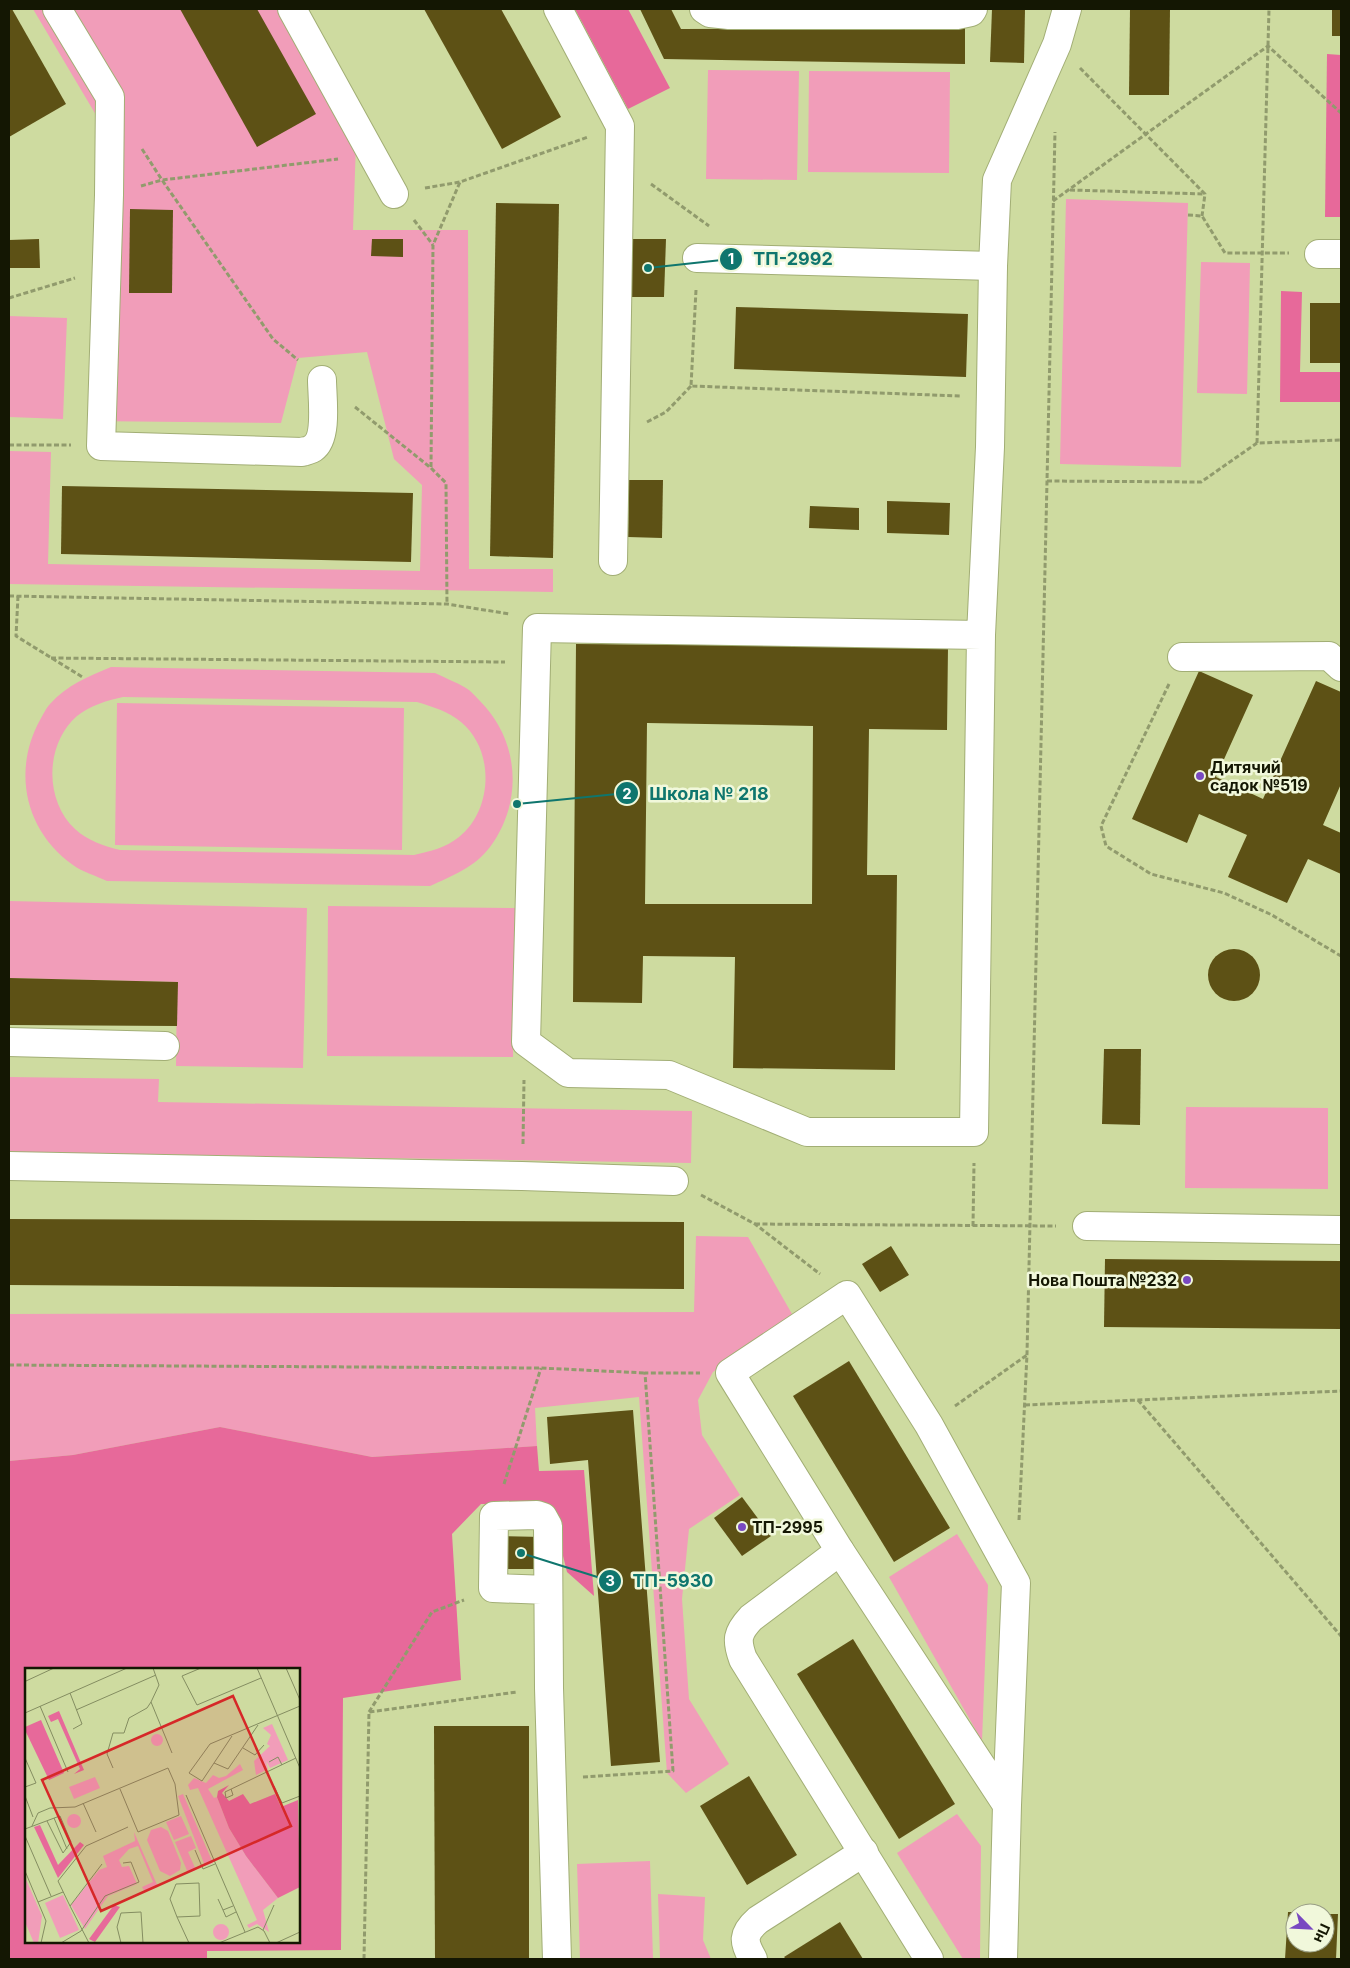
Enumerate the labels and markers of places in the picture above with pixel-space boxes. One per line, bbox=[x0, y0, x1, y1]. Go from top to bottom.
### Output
callout: ТП-2992 bbox=[719, 242, 843, 275]
place label: Дитячий садок №519 bbox=[1210, 757, 1308, 795]
marker: Дитячий садок №519 bbox=[1194, 770, 1206, 782]
callout: Школа № 218 bbox=[614, 777, 779, 810]
place label: Нова Пошта №232 bbox=[1028, 1270, 1177, 1290]
marker: Нова Пошта №232 bbox=[1181, 1274, 1193, 1286]
place label: ТП-2995 bbox=[752, 1517, 823, 1537]
marker: ТП-2995 bbox=[736, 1521, 748, 1533]
callout: ТП-5930 bbox=[597, 1564, 723, 1597]

